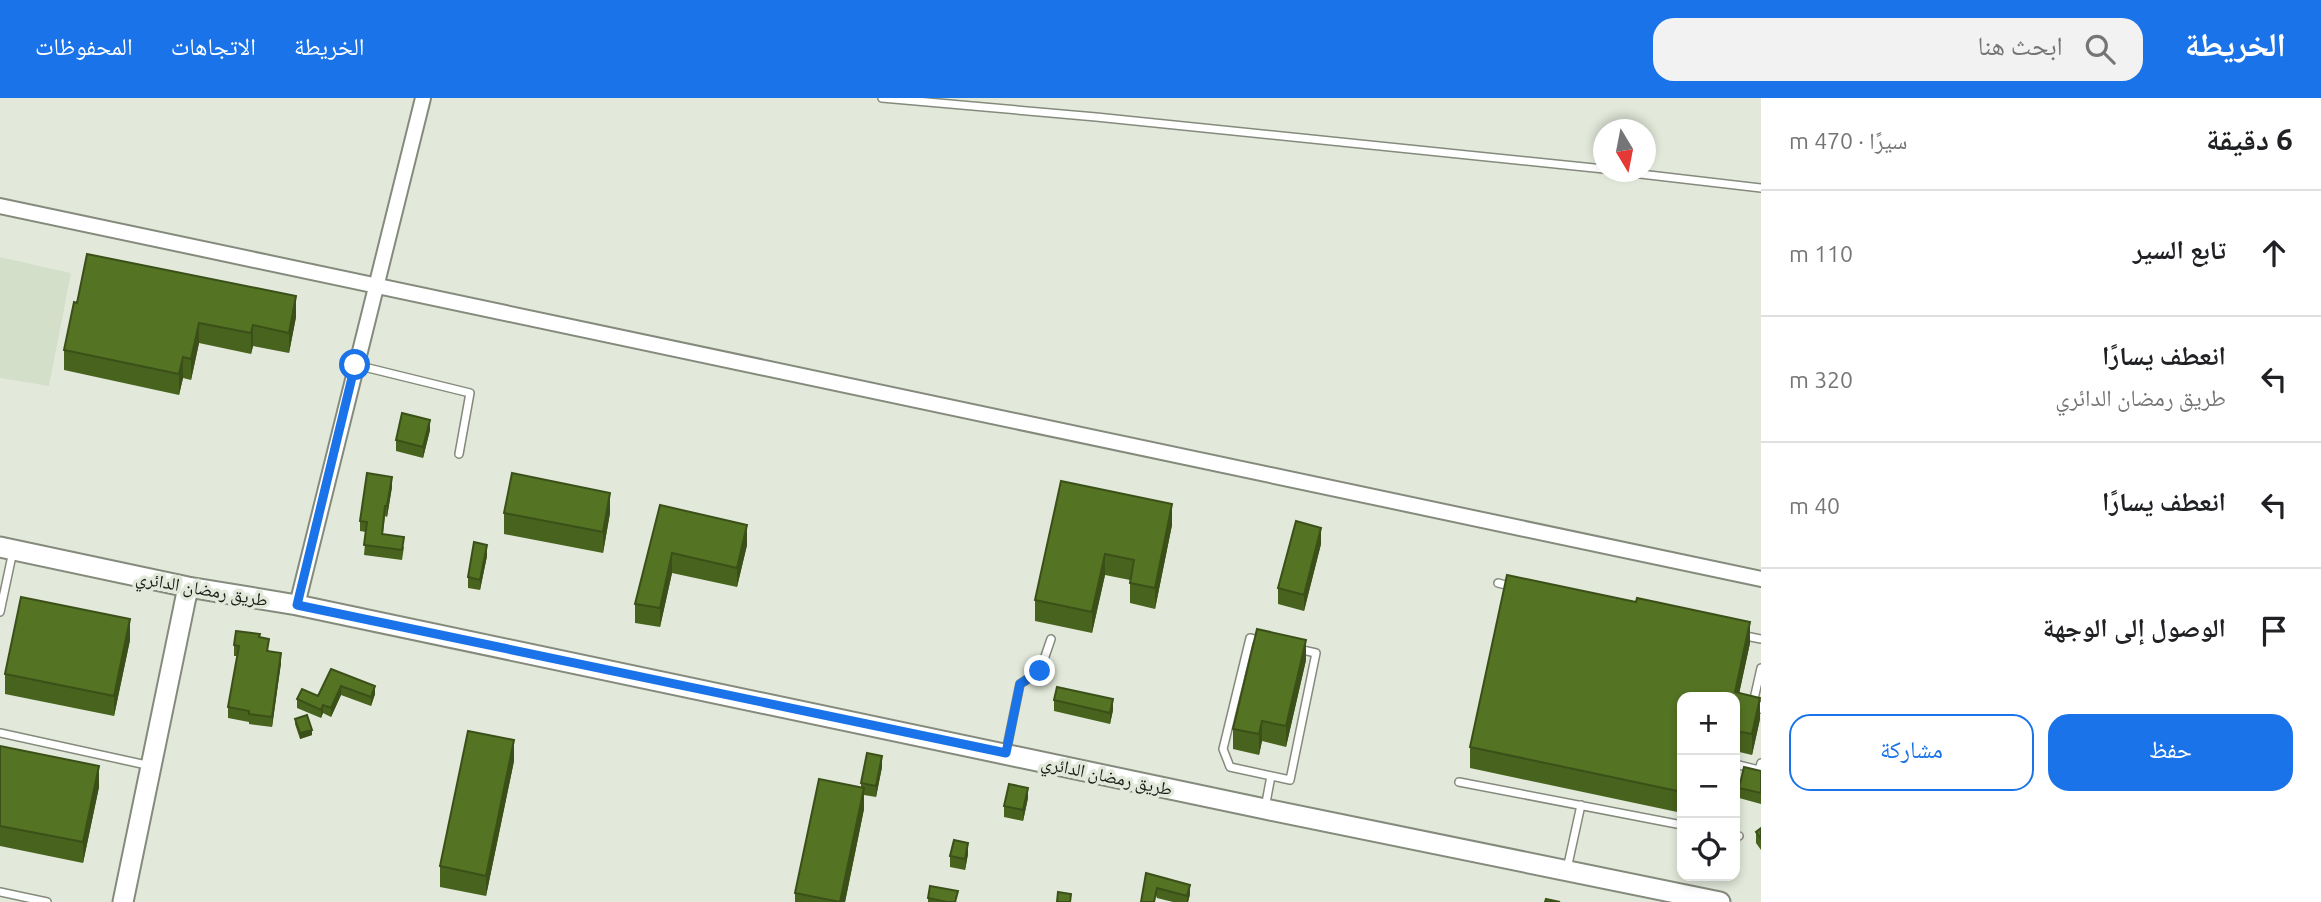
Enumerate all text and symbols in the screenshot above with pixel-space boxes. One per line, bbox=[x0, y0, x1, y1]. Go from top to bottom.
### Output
search box bbox=[1653, 18, 2143, 81]
text: الخريطة bbox=[2185, 25, 2286, 62]
icon: search bbox=[2081, 30, 2119, 68]
text: ابحث هنا bbox=[1978, 31, 2063, 60]
text: المحفوظات bbox=[35, 33, 133, 60]
text: الاتجاهات bbox=[171, 33, 256, 60]
text: الخريطة bbox=[294, 33, 365, 60]
north arrow bbox=[1593, 119, 1656, 182]
text: 6 دقيقة bbox=[2206, 122, 2293, 156]
text: سيرًا · 470 m bbox=[1789, 128, 1907, 153]
icon: ahead bbox=[2255, 234, 2293, 272]
text: تابع السير bbox=[2133, 235, 2226, 264]
text: 110 m bbox=[1789, 241, 1853, 266]
text: انعطف يسارًا bbox=[2102, 341, 2226, 370]
route start bbox=[339, 349, 370, 380]
icon: left bbox=[2255, 360, 2293, 398]
text: 320 m bbox=[1789, 367, 1853, 392]
text: طريق رمضان الدائري bbox=[2055, 385, 2226, 410]
icon: left bbox=[2255, 486, 2293, 524]
text: انعطف يسارًا bbox=[2102, 487, 2226, 516]
text: 40 m bbox=[1789, 493, 1840, 518]
street label: طريق رمضان الدائري bbox=[133, 567, 270, 615]
icon: arrive bbox=[2255, 612, 2293, 650]
text: الوصول إلى الوجهة bbox=[2043, 613, 2226, 642]
route end bbox=[1024, 655, 1055, 686]
map controls bbox=[1677, 692, 1740, 881]
button: + bbox=[1677, 692, 1740, 755]
button: مشاركة bbox=[1789, 714, 2034, 791]
button: حفظ bbox=[2048, 714, 2293, 791]
street label: طريق رمضان الدائري bbox=[1038, 751, 1174, 804]
button: − bbox=[1677, 755, 1740, 818]
button: locate bbox=[1677, 818, 1740, 881]

